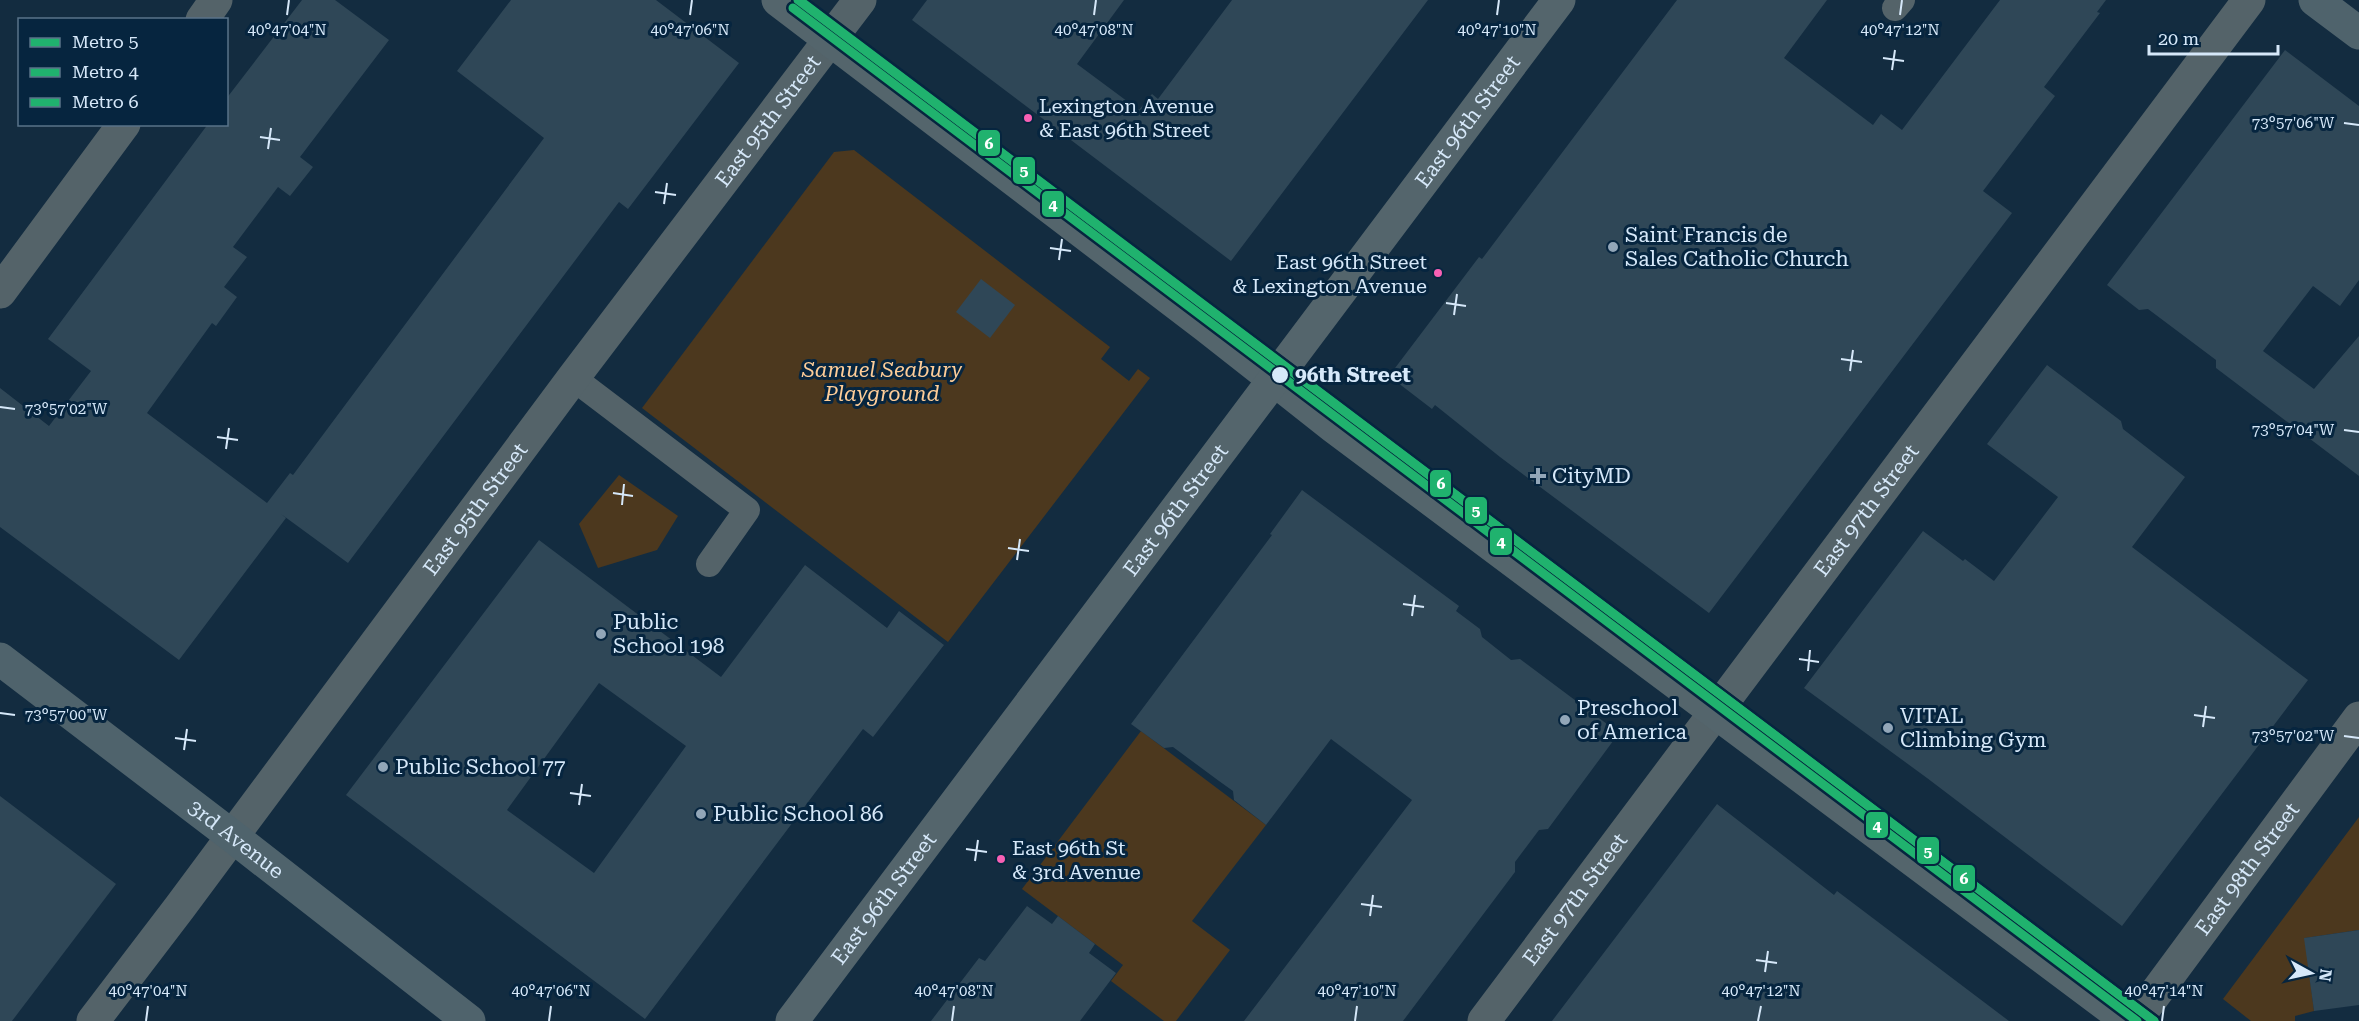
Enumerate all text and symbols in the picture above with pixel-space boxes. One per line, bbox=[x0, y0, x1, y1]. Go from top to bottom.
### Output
legend bbox=[18, 18, 228, 126]
scale bar bbox=[2149, 18, 2278, 56]
text: 40°47'04"N bbox=[247, 21, 327, 39]
text: 40°47'06"N bbox=[650, 21, 730, 39]
text: 40°47'08"N bbox=[1054, 21, 1134, 39]
text: 40°47'10"N bbox=[1457, 21, 1537, 39]
text: 40°47'12"N bbox=[1860, 21, 1940, 39]
text: 20 m bbox=[2158, 28, 2199, 49]
text: Metro 5 bbox=[72, 31, 138, 52]
street label: East 95th Street bbox=[711, 51, 826, 192]
street label: East 96th Street bbox=[1410, 51, 1525, 192]
text: Metro 4 bbox=[72, 61, 138, 82]
text: Metro 6 bbox=[72, 91, 138, 112]
place label: Lexington Avenue & East 96th Street bbox=[1039, 94, 1214, 142]
marker: Lexington Avenue & East 96th Street bbox=[1022, 112, 1034, 124]
text: 73°57'06"W bbox=[2252, 114, 2335, 132]
line badge: 6 bbox=[977, 129, 1001, 157]
text: 6 bbox=[985, 134, 994, 153]
line badge: 5 bbox=[1012, 156, 1036, 185]
text: 5 bbox=[1020, 161, 1029, 180]
line badge: 4 bbox=[1041, 190, 1065, 218]
text: 4 bbox=[1049, 195, 1058, 214]
place label: Saint Francis de Sales Catholic Church bbox=[1625, 223, 1849, 271]
marker: Saint Francis de Sales Catholic Church bbox=[1606, 240, 1620, 254]
place label: East 96th Street & Lexington Avenue bbox=[1232, 250, 1428, 298]
marker: East 96th Street & Lexington Avenue bbox=[1432, 267, 1444, 279]
park label: Samuel Seabury Playground bbox=[801, 358, 962, 406]
place label: 96th Street bbox=[1295, 363, 1411, 387]
marker: 96th Street bbox=[1270, 365, 1290, 385]
text: 73°57'02"W bbox=[25, 400, 108, 418]
text: 73°57'04"W bbox=[2252, 421, 2335, 439]
street label: East 95th Street bbox=[419, 438, 533, 580]
street label: East 96th Street bbox=[1119, 439, 1233, 581]
street label: East 97th Street bbox=[1809, 440, 1924, 581]
place label: CityMD bbox=[1552, 464, 1631, 488]
marker: CityMD bbox=[1529, 467, 1547, 485]
line badge: 6 bbox=[1429, 469, 1452, 498]
text: 6 bbox=[1437, 474, 1446, 493]
line badge: 5 bbox=[1464, 496, 1488, 525]
text: 5 bbox=[1472, 501, 1481, 520]
line badge: 4 bbox=[1489, 527, 1513, 556]
text: 4 bbox=[1497, 532, 1506, 551]
place label: Public School 198 bbox=[613, 610, 725, 658]
marker: Public School 198 bbox=[594, 627, 608, 641]
place label: Preschool of America bbox=[1577, 696, 1688, 744]
place label: VITAL Climbing Gym bbox=[1900, 704, 2046, 752]
text: 73°57'00"W bbox=[25, 706, 108, 724]
marker: Preschool of America bbox=[1558, 713, 1572, 727]
marker: VITAL Climbing Gym bbox=[1881, 721, 1895, 735]
text: 73°57'02"W bbox=[2252, 727, 2335, 745]
place label: Public School 77 bbox=[395, 755, 566, 779]
marker: Public School 77 bbox=[376, 760, 390, 774]
street label: 3rd Avenue bbox=[183, 795, 289, 884]
street label: East 98th Street bbox=[2191, 798, 2304, 940]
place label: Public School 86 bbox=[713, 802, 883, 826]
marker: Public School 86 bbox=[694, 807, 708, 821]
line badge: 4 bbox=[1865, 811, 1889, 839]
text: 4 bbox=[1873, 816, 1882, 835]
street label: East 96th Street bbox=[827, 828, 941, 969]
street label: East 97th Street bbox=[1518, 829, 1632, 970]
place label: East 96th St & 3rd Avenue bbox=[1012, 836, 1141, 884]
line badge: 5 bbox=[1916, 836, 1940, 865]
text: 5 bbox=[1924, 842, 1933, 861]
marker: East 96th St & 3rd Avenue bbox=[995, 853, 1007, 865]
line badge: 6 bbox=[1952, 864, 1976, 892]
text: 6 bbox=[1960, 869, 1969, 888]
north arrow bbox=[2281, 943, 2341, 1003]
text: N bbox=[2315, 968, 2336, 982]
text: 40°47'04"N bbox=[108, 982, 188, 1000]
text: 40°47'06"N bbox=[511, 982, 591, 1000]
text: 40°47'08"N bbox=[914, 982, 994, 1000]
text: 40°47'10"N bbox=[1317, 982, 1397, 1000]
text: 40°47'12"N bbox=[1721, 982, 1801, 1000]
text: 40°47'14"N bbox=[2124, 982, 2204, 1000]

